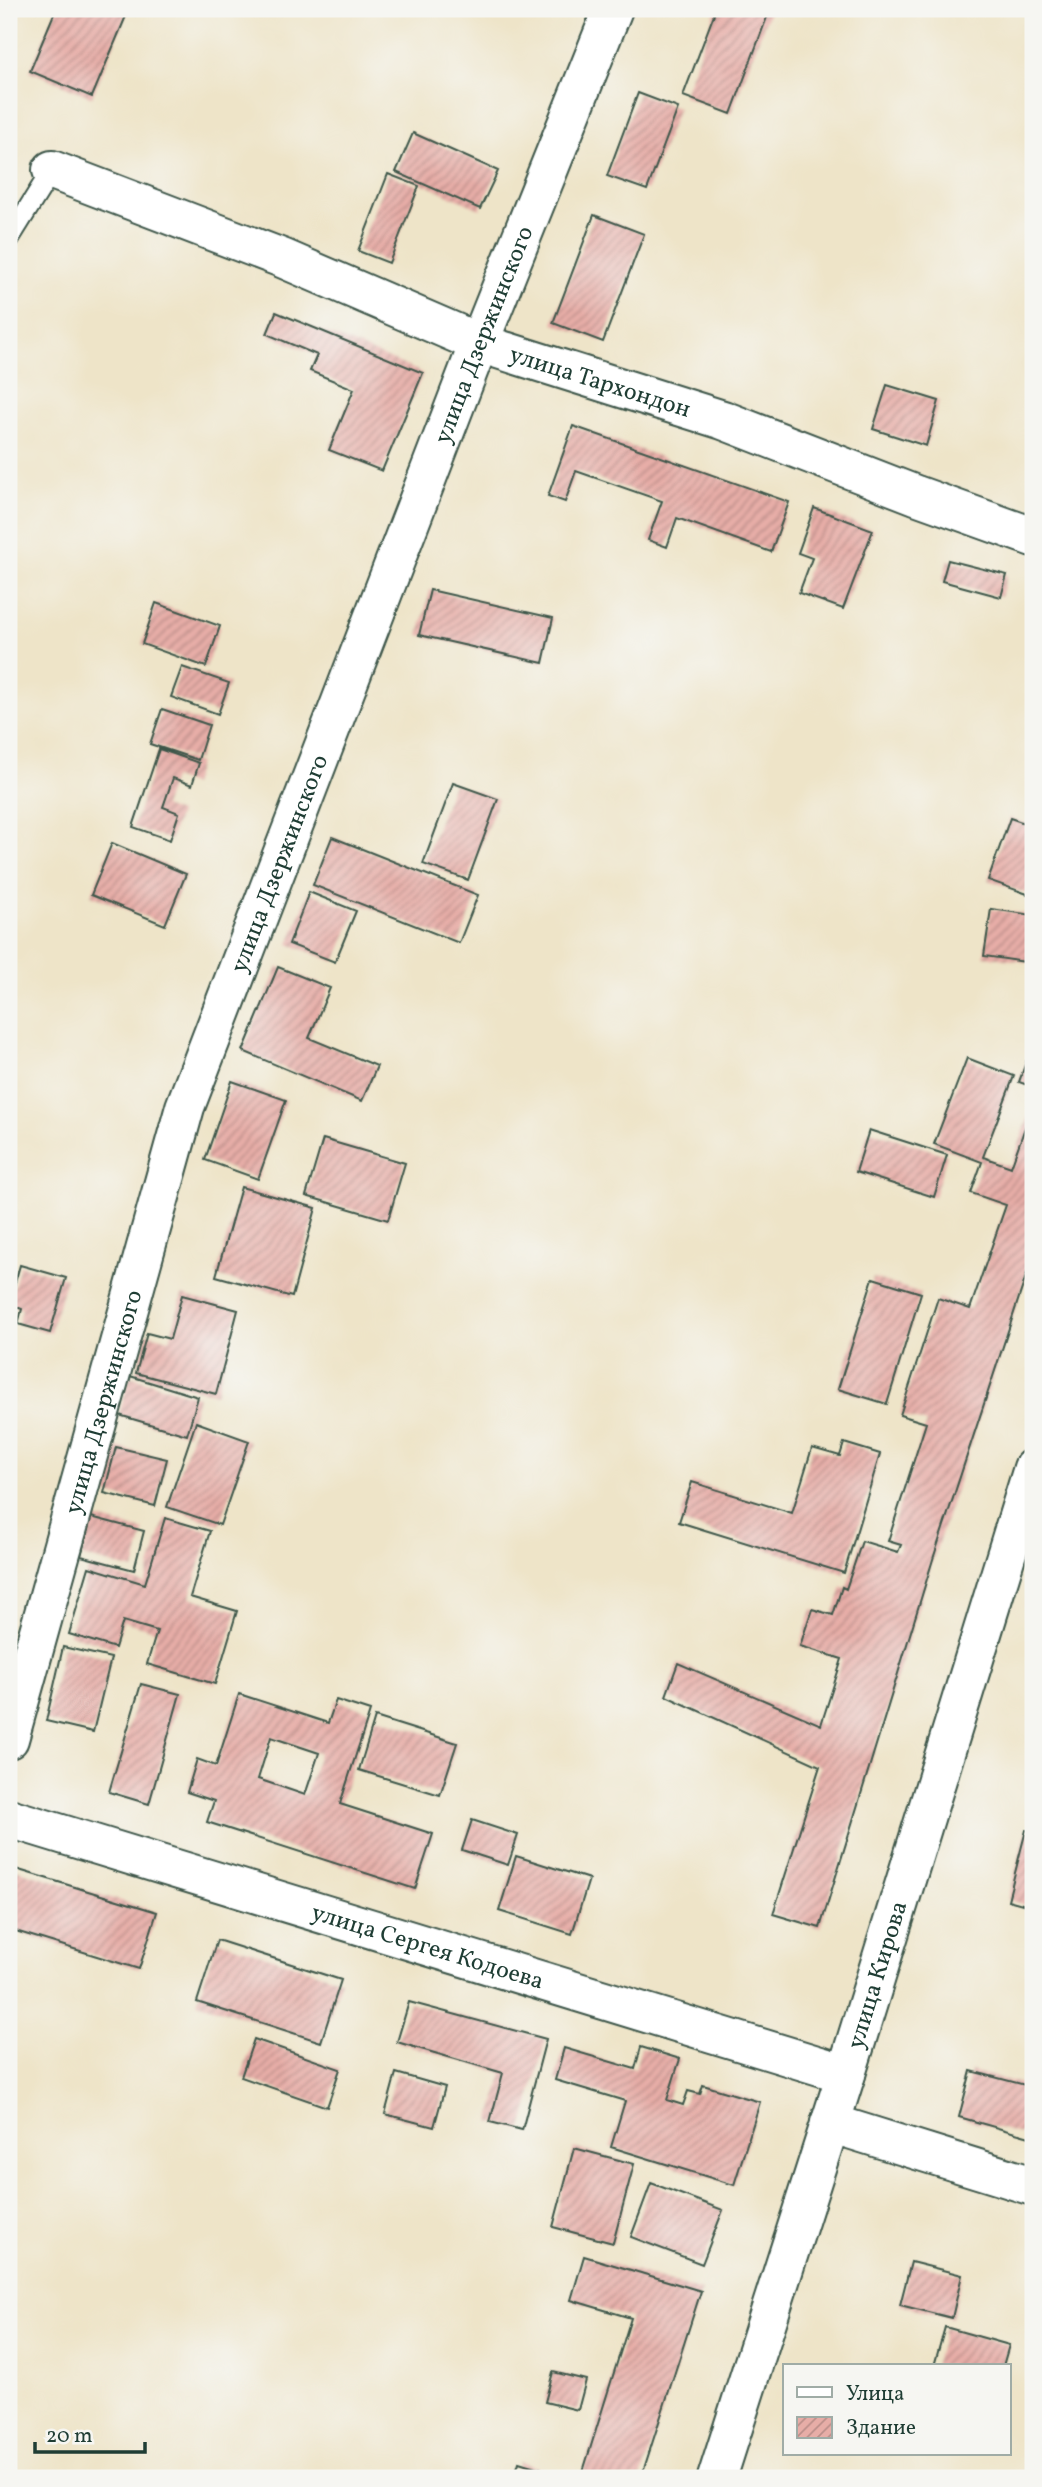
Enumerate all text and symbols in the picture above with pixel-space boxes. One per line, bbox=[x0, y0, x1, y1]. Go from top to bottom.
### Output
street label: улица Дзержинского bbox=[427, 221, 543, 449]
street label: улица Тархондон bbox=[505, 339, 695, 428]
street label: улица Дзержинского bbox=[223, 750, 338, 978]
street label: улица Дзержинского bbox=[57, 1286, 152, 1518]
street label: улица Сергея Кодоева bbox=[307, 1896, 548, 2000]
street label: улица Кирова bbox=[840, 1897, 917, 2054]
legend bbox=[783, 2364, 1010, 2456]
text: Улица bbox=[846, 2380, 904, 2409]
scale bar bbox=[35, 2410, 145, 2454]
text: Здание bbox=[846, 2414, 916, 2443]
text: 20 m bbox=[46, 2422, 92, 2451]

